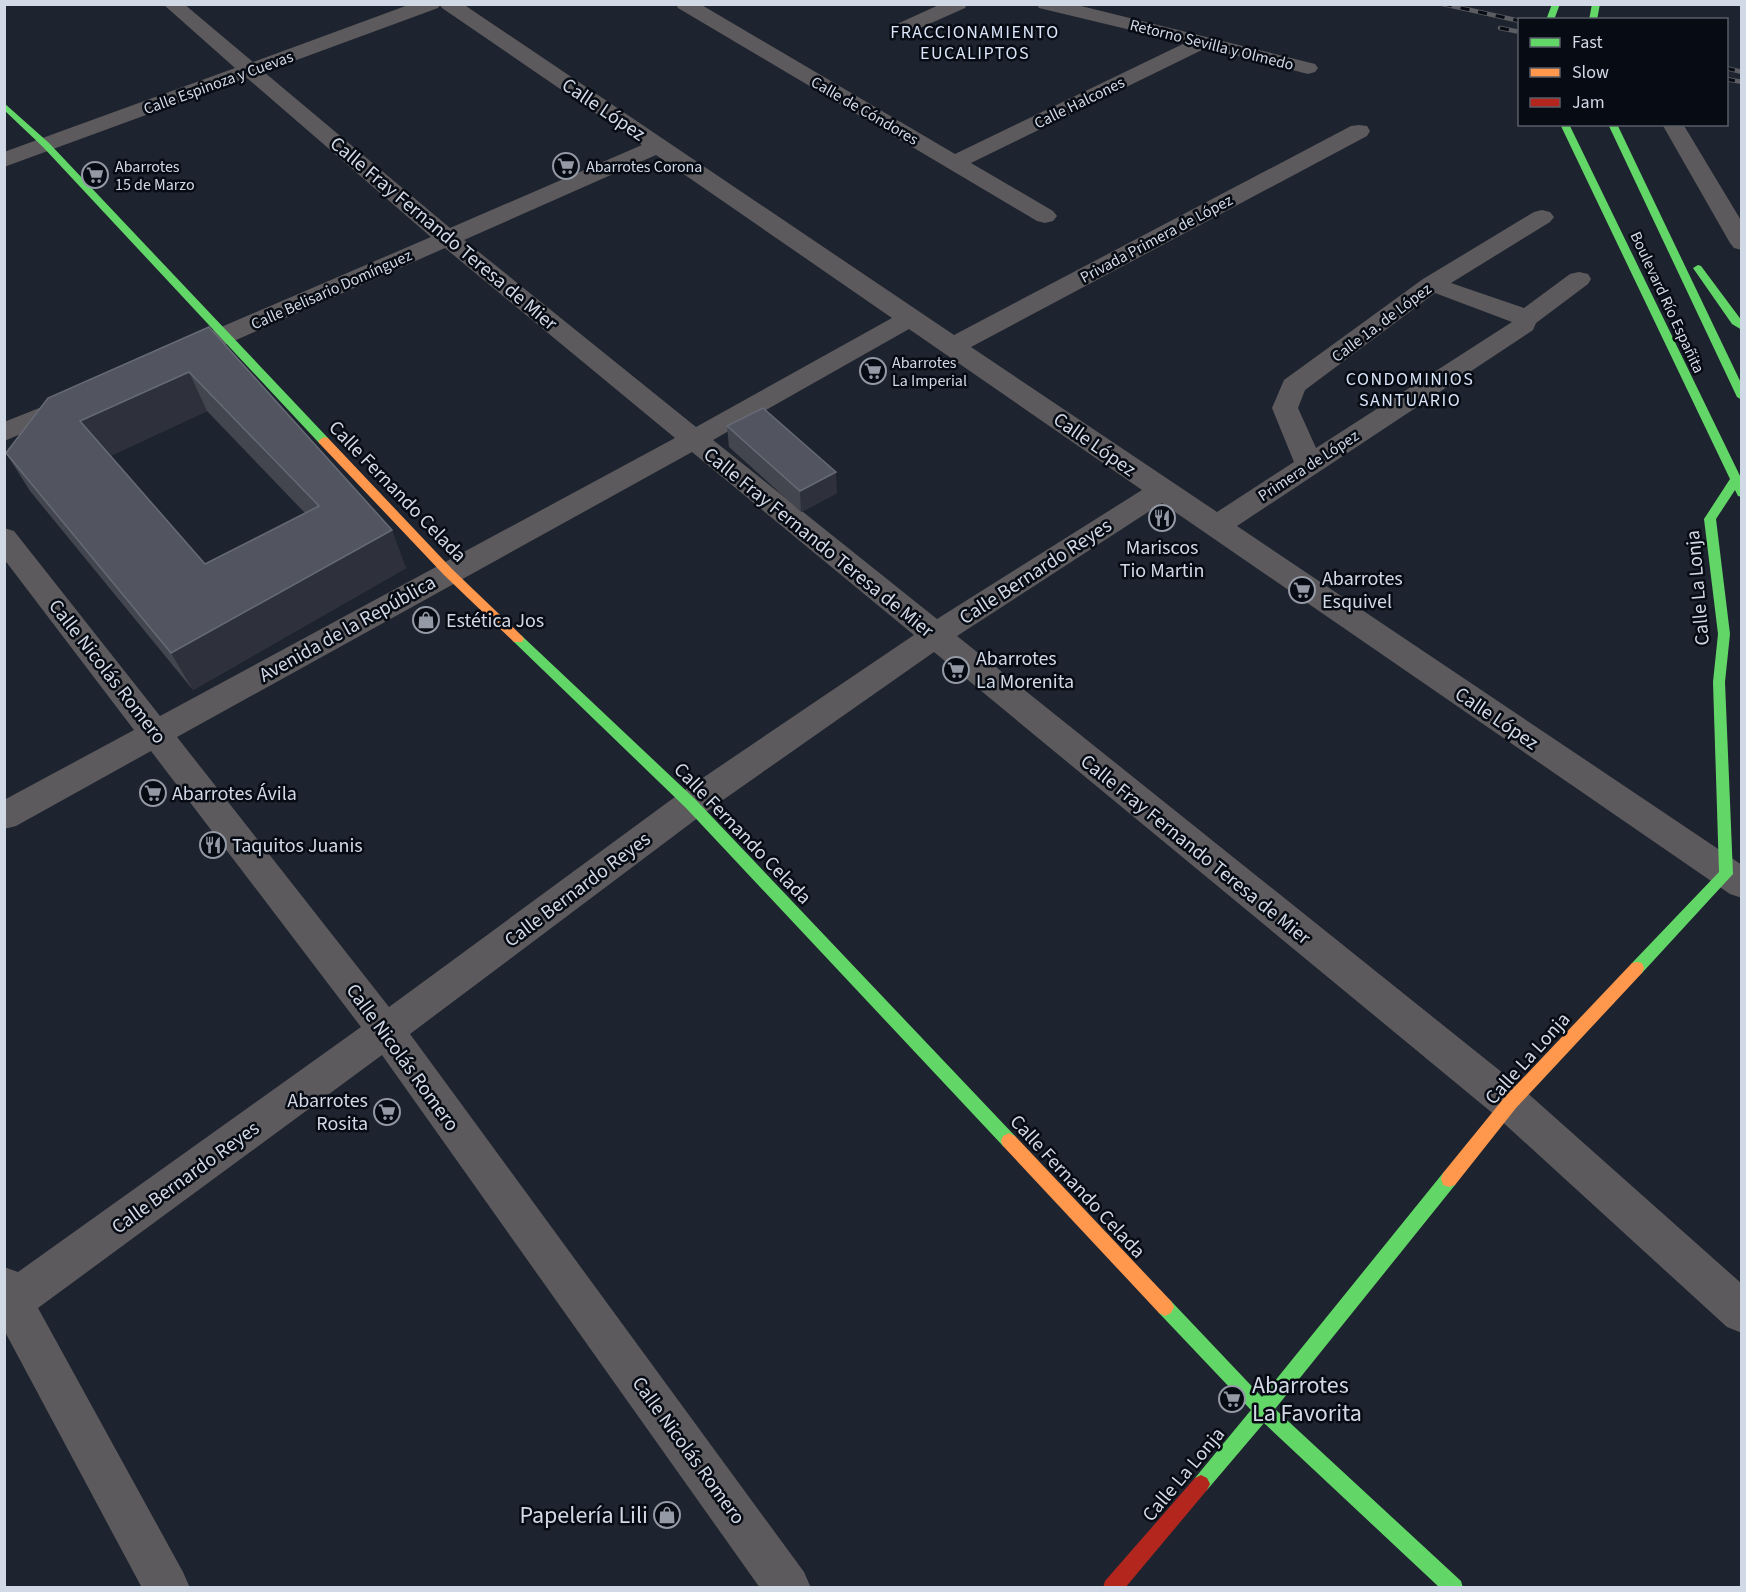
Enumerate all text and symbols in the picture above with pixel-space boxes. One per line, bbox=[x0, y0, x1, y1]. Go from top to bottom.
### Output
street label: Retorno Sevilla y Olmedo bbox=[1127, 14, 1296, 76]
legend bbox=[1518, 18, 1728, 126]
district label: FRACCIONAMIENTO EUCALIPTOS bbox=[890, 20, 1060, 66]
text: Fast bbox=[1572, 30, 1603, 55]
street label: Calle Espinoza y Cuevas bbox=[140, 46, 297, 120]
text: Slow bbox=[1572, 60, 1609, 85]
street label: Calle de Cóndores bbox=[807, 71, 923, 151]
street label: Calle Halcones bbox=[1031, 71, 1129, 134]
street label: Calle López bbox=[556, 72, 651, 148]
text: Jam bbox=[1572, 90, 1605, 115]
street label: Calle Fray Fernando Teresa de Mier bbox=[324, 130, 563, 337]
supermarket icon: Abarrotes Corona bbox=[551, 151, 581, 181]
place label: Abarrotes 15 de Marzo bbox=[115, 156, 195, 196]
place label: Abarrotes Corona bbox=[586, 156, 702, 178]
supermarket icon: Abarrotes 15 de Marzo bbox=[80, 160, 110, 190]
street label: Privada Primera de López bbox=[1076, 189, 1237, 288]
street label: Boulevard Río Españita bbox=[1625, 228, 1710, 377]
street label: Calle Belisario Domínguez bbox=[247, 244, 416, 335]
street label: Calle 1a. de López bbox=[1327, 278, 1436, 368]
place label: Abarrotes La Imperial bbox=[892, 352, 967, 392]
supermarket icon: Abarrotes La Imperial bbox=[858, 356, 888, 386]
district label: CONDOMINIOS SANTUARIO bbox=[1346, 367, 1474, 413]
street label: Calle López bbox=[1047, 406, 1142, 484]
street label: Calle Fernando Celada bbox=[322, 414, 473, 569]
street label: Primera de López bbox=[1254, 425, 1363, 507]
street label: Calle Fray Fernando Teresa de Mier bbox=[697, 441, 940, 645]
restaurant icon: Mariscos Tio Martin bbox=[1147, 503, 1177, 533]
street label: Calle Bernardo Reyes bbox=[954, 512, 1117, 632]
street label: Calle La Lonja bbox=[1679, 529, 1717, 647]
place label: Mariscos Tio Martin bbox=[1120, 534, 1204, 585]
place label: Abarrotes Esquivel bbox=[1322, 565, 1403, 616]
street label: Avenida de la República bbox=[254, 569, 441, 689]
supermarket icon: Abarrotes Esquivel bbox=[1287, 575, 1317, 605]
street label: Calle Nicolás Romero bbox=[42, 593, 173, 750]
shop icon: Estética Jos bbox=[411, 605, 441, 635]
place label: Estética Jos bbox=[446, 607, 544, 635]
place label: Abarrotes La Morenita bbox=[976, 645, 1074, 696]
supermarket icon: Abarrotes La Morenita bbox=[941, 655, 971, 685]
street label: Calle López bbox=[1449, 681, 1544, 757]
street label: Calle Fray Fernando Teresa de Mier bbox=[1074, 748, 1317, 952]
street label: Calle Fernando Celada bbox=[667, 756, 818, 911]
supermarket icon: Abarrotes Ávila bbox=[138, 778, 168, 808]
place label: Abarrotes Ávila bbox=[172, 780, 297, 808]
street label: Calle Bernardo Reyes bbox=[499, 825, 657, 954]
restaurant icon: Taquitos Juanis bbox=[198, 830, 228, 860]
place label: Taquitos Juanis bbox=[232, 832, 363, 860]
street label: Calle Nicolás Romero bbox=[339, 978, 465, 1137]
street label: Calle La Lonja bbox=[1479, 1006, 1577, 1111]
place label: Abarrotes Rosita bbox=[287, 1087, 368, 1138]
supermarket icon: Abarrotes Rosita bbox=[372, 1097, 402, 1127]
street label: Calle Fernando Celada bbox=[1003, 1109, 1152, 1265]
street label: Calle Bernardo Reyes bbox=[106, 1115, 265, 1241]
place label: Abarrotes La Favorita bbox=[1252, 1368, 1362, 1431]
street label: Calle Nicolás Romero bbox=[625, 1371, 751, 1530]
supermarket icon: Abarrotes La Favorita bbox=[1217, 1384, 1247, 1414]
street label: Calle La Lonja bbox=[1136, 1421, 1232, 1528]
place label: Papelería Lili bbox=[519, 1498, 648, 1533]
shop icon: Papelería Lili bbox=[652, 1500, 682, 1530]

